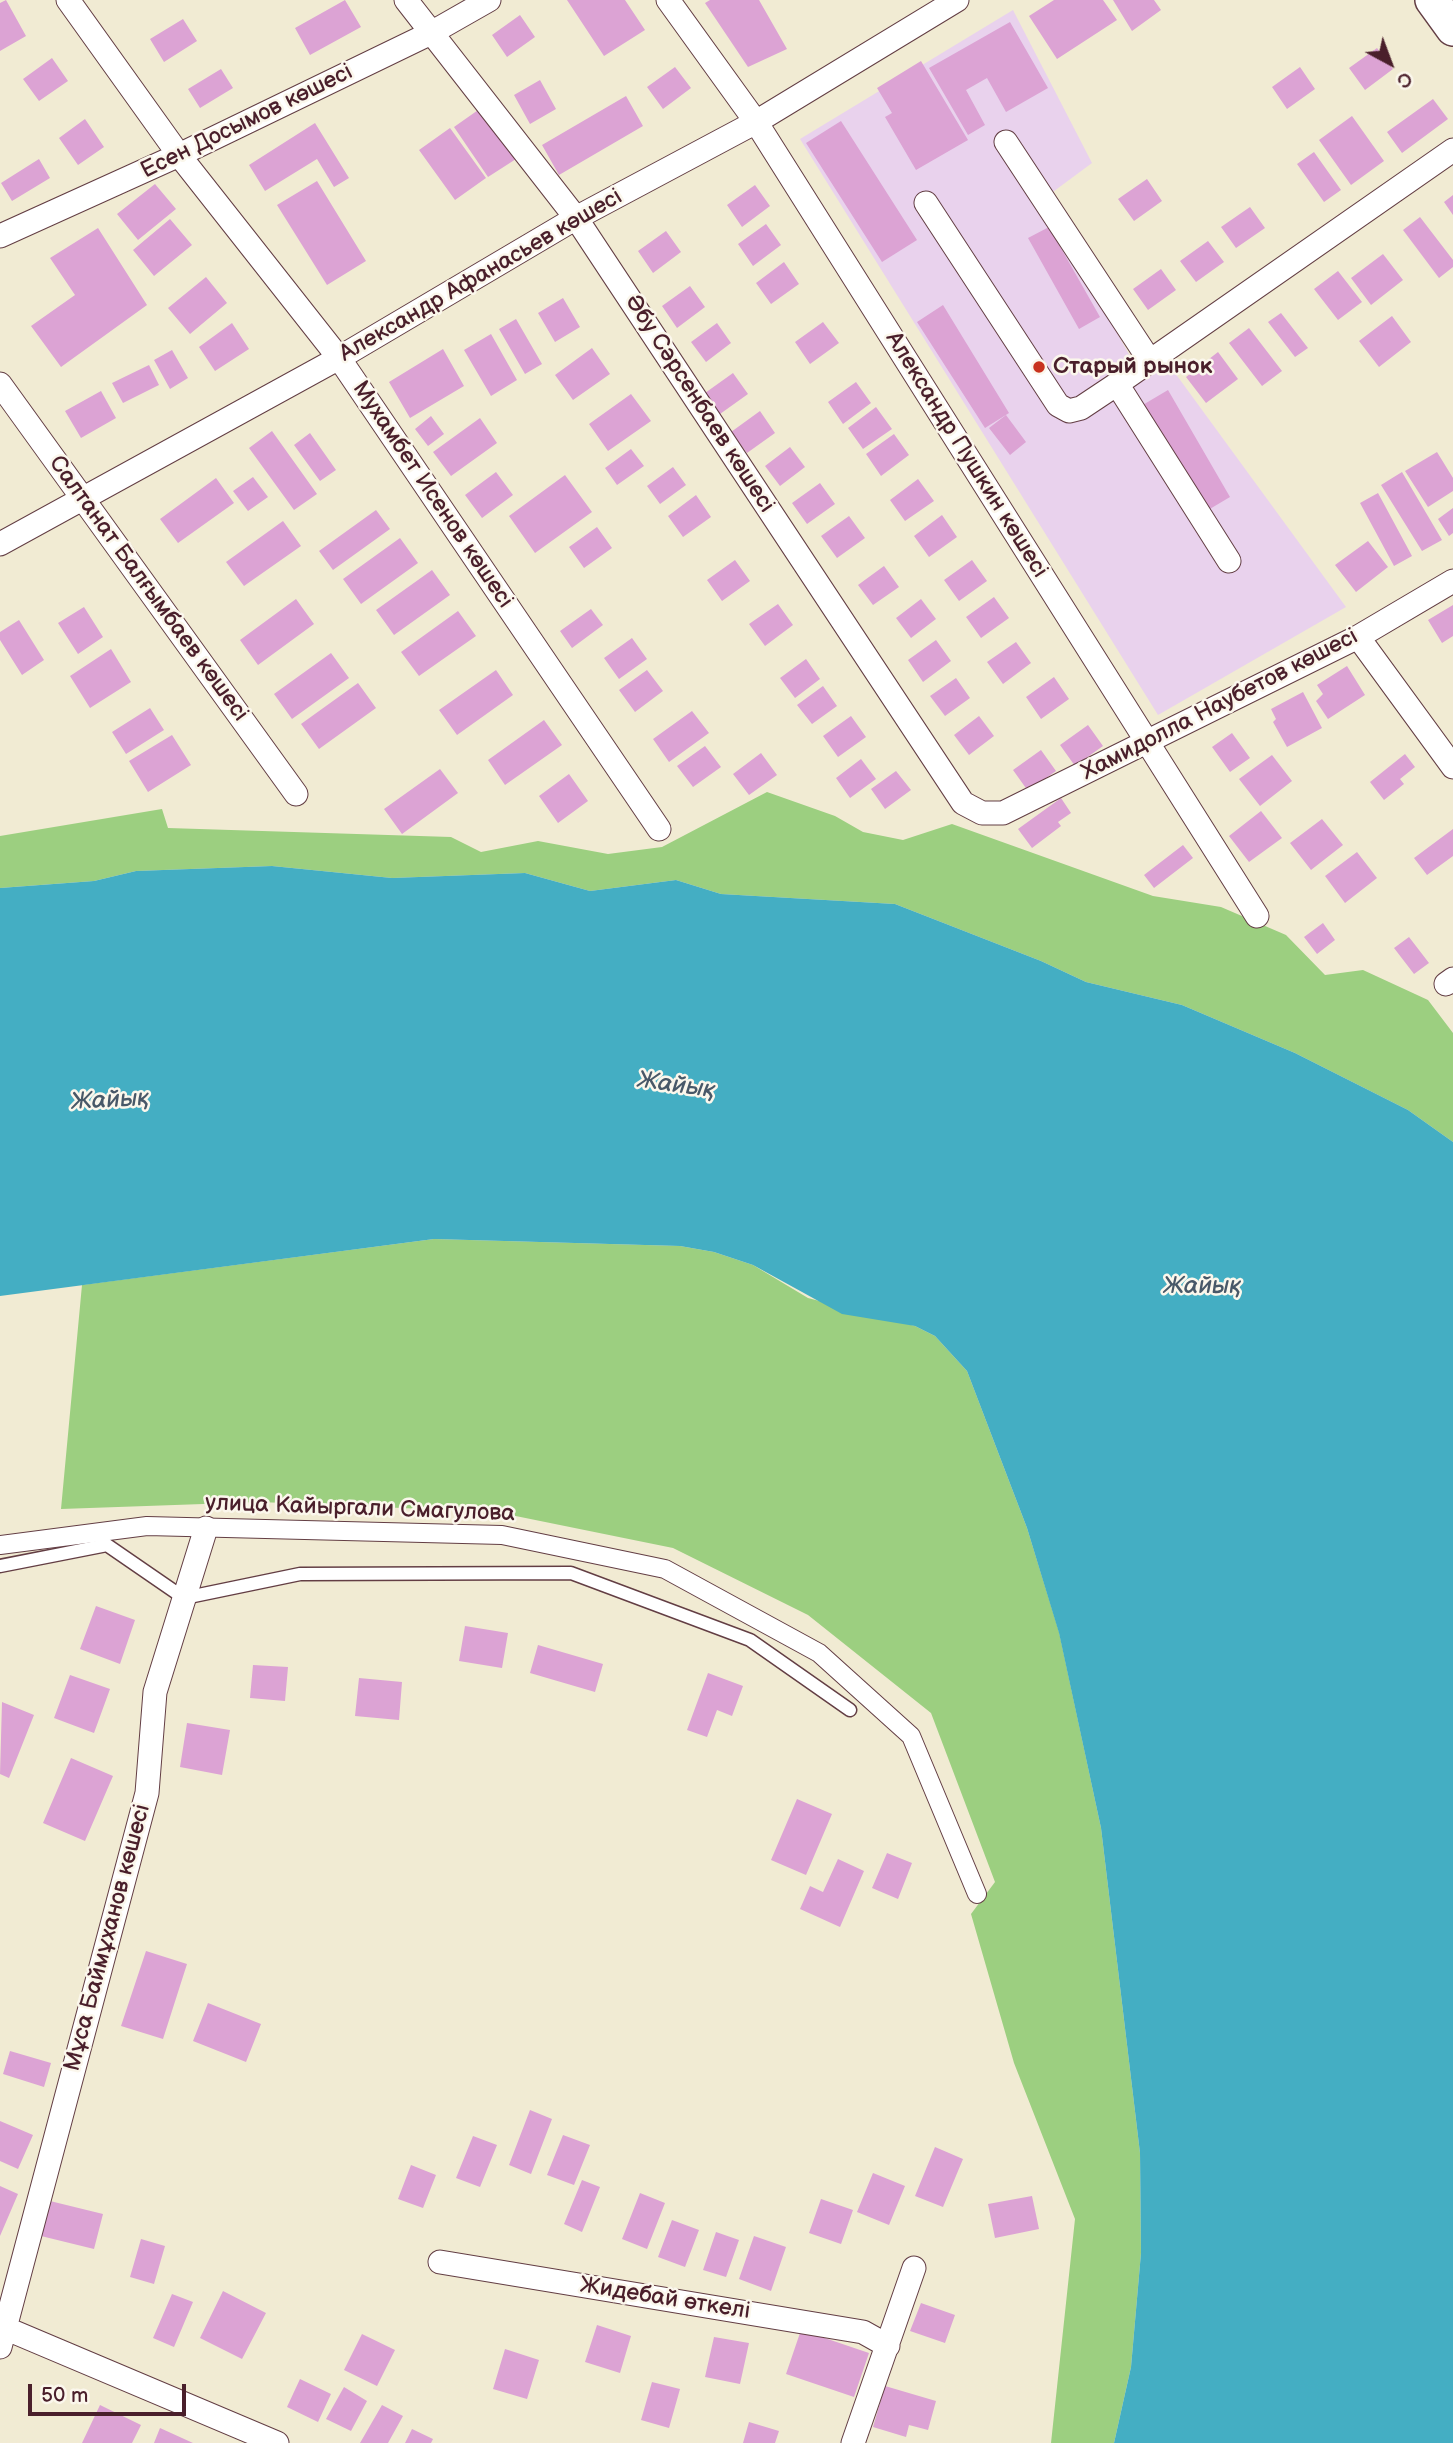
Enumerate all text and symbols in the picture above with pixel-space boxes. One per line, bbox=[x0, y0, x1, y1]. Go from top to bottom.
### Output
north arrow bbox=[1355, 28, 1425, 98]
street label: Есен Досымов көшесі bbox=[137, 59, 357, 185]
text: С bbox=[1392, 66, 1417, 92]
street label: Александр Афанасьев көшесі bbox=[335, 184, 627, 368]
street label: Әбу Сәрсенбаев көшесі bbox=[618, 290, 780, 518]
street label: Александр Пушкин көшесі bbox=[879, 327, 1053, 583]
place label: Старый рынок bbox=[1053, 353, 1212, 381]
marker: Старый рынок bbox=[1031, 359, 1047, 375]
street label: Мухамбет Исенов көшесі bbox=[346, 376, 518, 614]
street label: Салтанат Балғымбаев көшесі bbox=[42, 451, 254, 727]
street label: Хамидолла Наубетов көшесі bbox=[1077, 623, 1363, 787]
water label: Жайық bbox=[635, 1066, 717, 1106]
water label: Жайық bbox=[70, 1085, 150, 1117]
water label: Жайық bbox=[1163, 1273, 1241, 1301]
street label: улица Кайыргали Смагулова bbox=[205, 1490, 515, 1528]
street label: Мұса Баймұханов көшесі bbox=[59, 1802, 157, 2074]
street label: Жидебай өткелі bbox=[578, 2272, 752, 2326]
scale bar bbox=[32, 2370, 189, 2414]
text: 50 m bbox=[41, 2383, 88, 2408]

